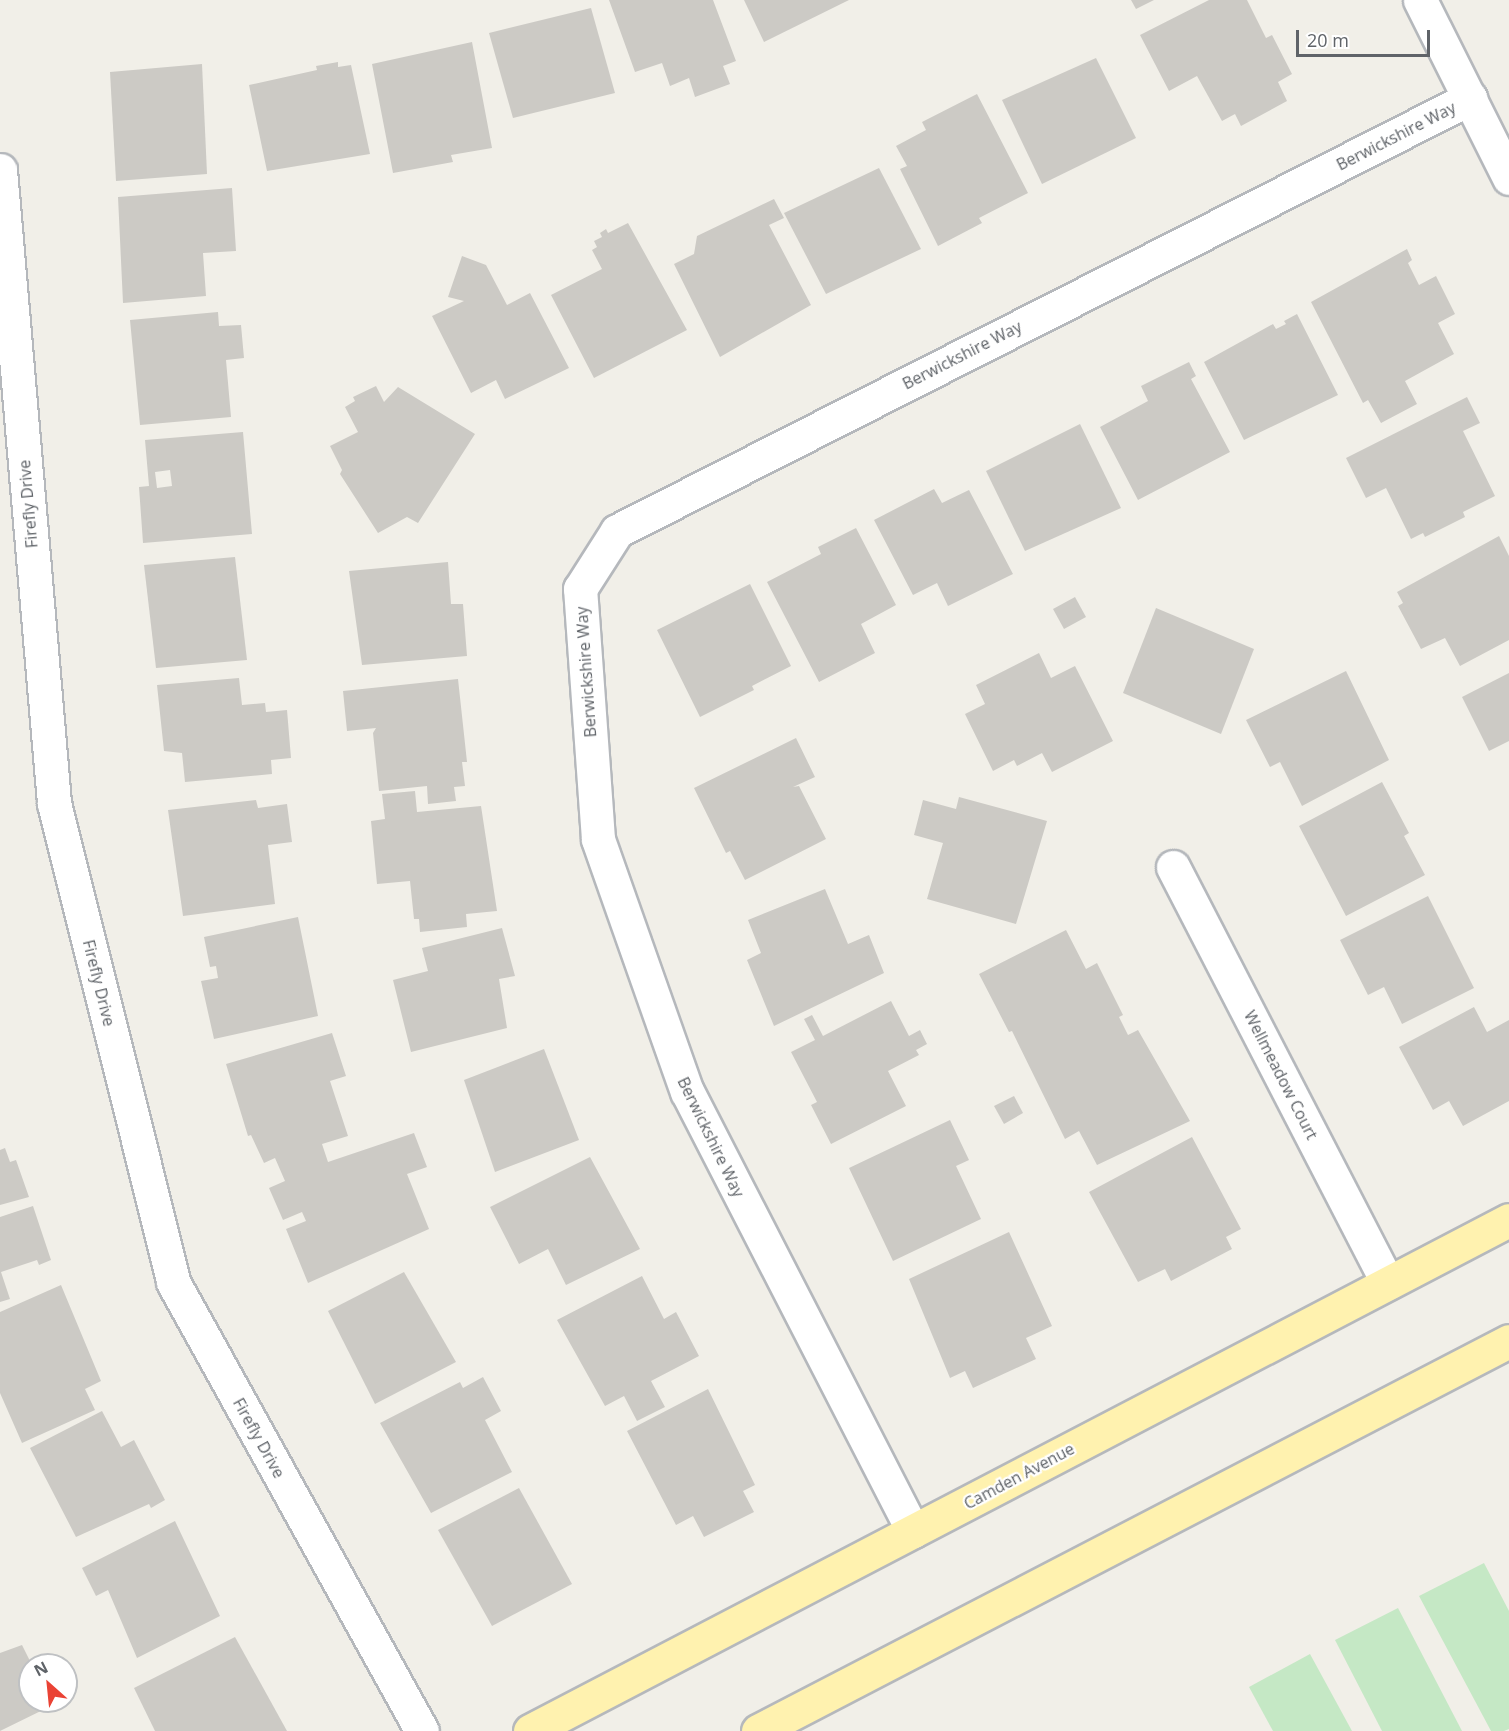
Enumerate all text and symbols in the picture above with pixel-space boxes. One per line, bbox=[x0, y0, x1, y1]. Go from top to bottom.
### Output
scale bar bbox=[1299, 18, 1432, 56]
text: 20 m bbox=[1307, 28, 1349, 52]
street label: Berwickshire Way bbox=[1333, 98, 1459, 174]
street label: Berwickshire Way bbox=[899, 317, 1025, 393]
street label: Firefly Drive bbox=[15, 459, 41, 549]
street label: Berwickshire Way bbox=[572, 606, 600, 738]
street label: Firefly Drive bbox=[79, 938, 119, 1028]
street label: Wellmeadow Court bbox=[1240, 1007, 1322, 1143]
street label: Berwickshire Way bbox=[674, 1074, 748, 1200]
street label: Firefly Drive bbox=[229, 1395, 289, 1481]
street label: Camden Avenue bbox=[961, 1439, 1077, 1513]
north arrow bbox=[18, 1653, 78, 1713]
text: N bbox=[30, 1656, 52, 1682]

